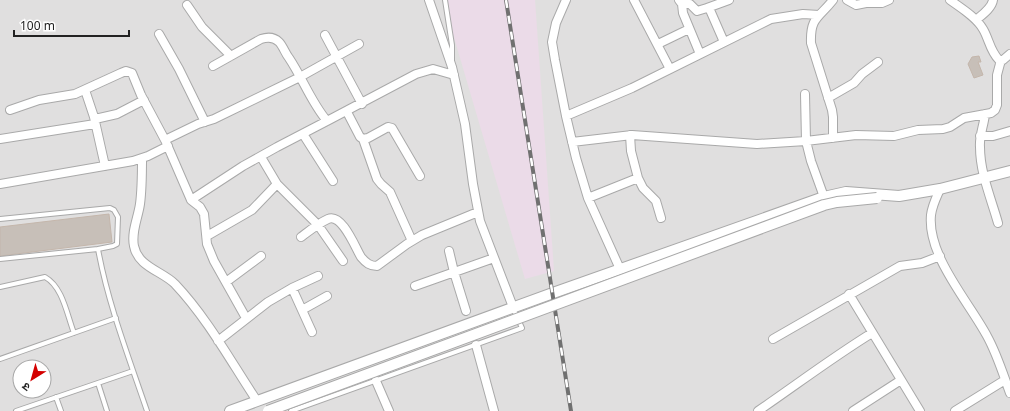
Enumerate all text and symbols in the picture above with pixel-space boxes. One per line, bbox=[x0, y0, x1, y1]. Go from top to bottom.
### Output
scale bar bbox=[14, 12, 129, 38]
text: 100 m bbox=[20, 17, 55, 34]
north arrow bbox=[12, 359, 52, 399]
text: उ bbox=[18, 379, 33, 395]

